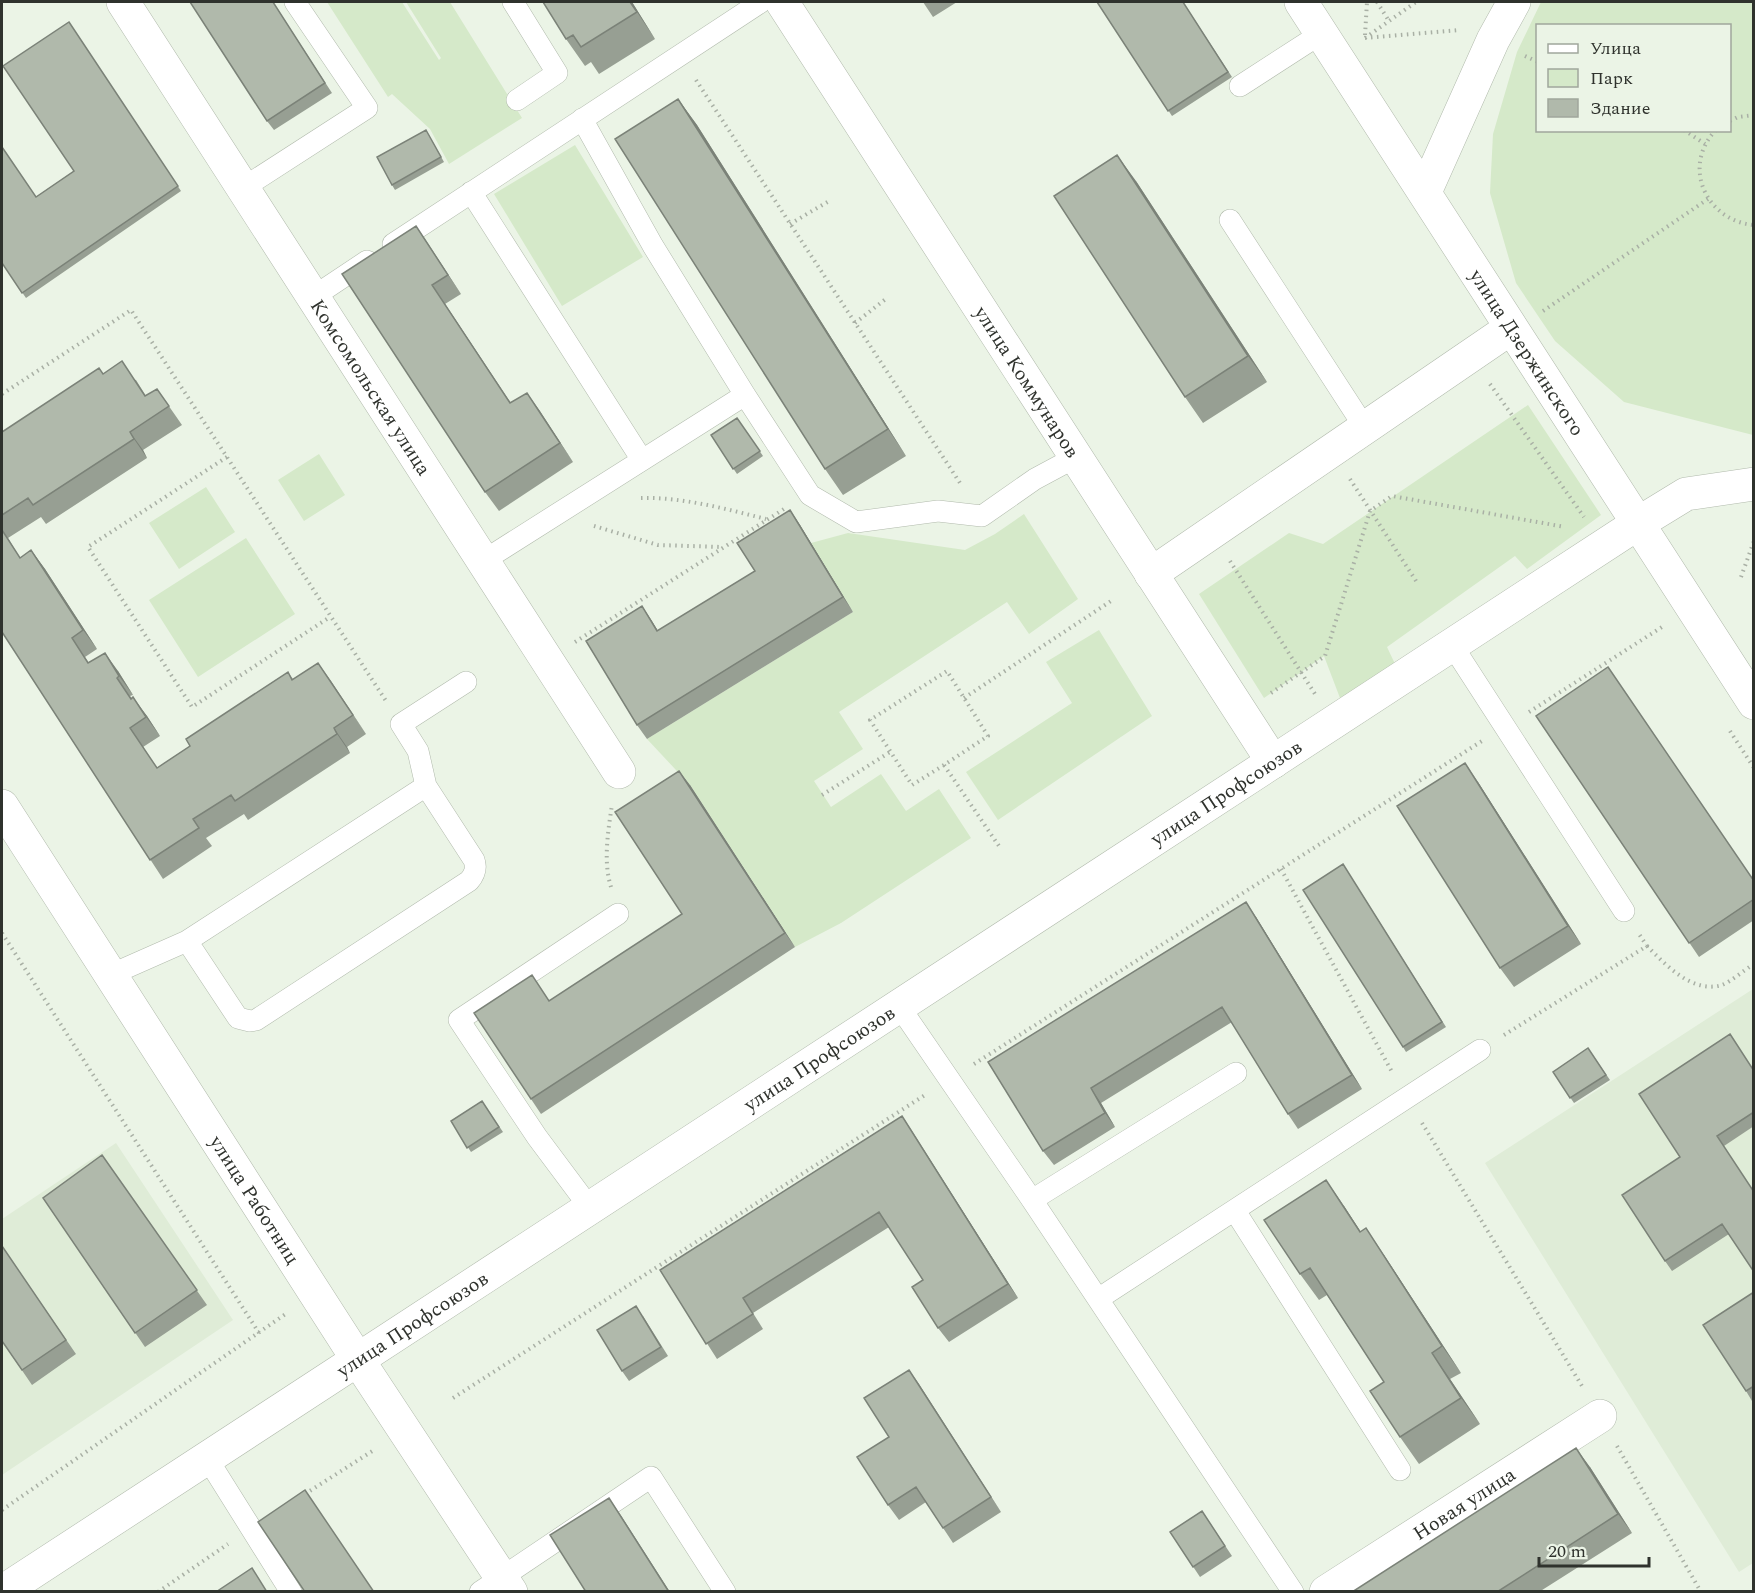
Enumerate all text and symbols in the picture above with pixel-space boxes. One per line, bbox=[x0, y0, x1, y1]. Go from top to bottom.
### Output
legend bbox=[1536, 24, 1731, 132]
text: Улица bbox=[1590, 35, 1641, 62]
text: Парк bbox=[1590, 65, 1633, 92]
text: Здание bbox=[1590, 95, 1650, 122]
street label: улица Дзержинского bbox=[1461, 262, 1592, 442]
street label: Комсомольская улица bbox=[302, 293, 438, 482]
street label: улица Коммунаров bbox=[966, 300, 1087, 464]
street label: улица Профсоюзов bbox=[1144, 733, 1308, 854]
street label: улица Профсоюзов bbox=[737, 999, 901, 1120]
street label: улица Работниц bbox=[201, 1129, 307, 1271]
street label: улица Профсоюзов bbox=[330, 1264, 494, 1386]
street label: Новая улица bbox=[1407, 1460, 1522, 1548]
scale bar bbox=[1539, 1530, 1648, 1568]
text: 20 m bbox=[1548, 1538, 1586, 1565]

